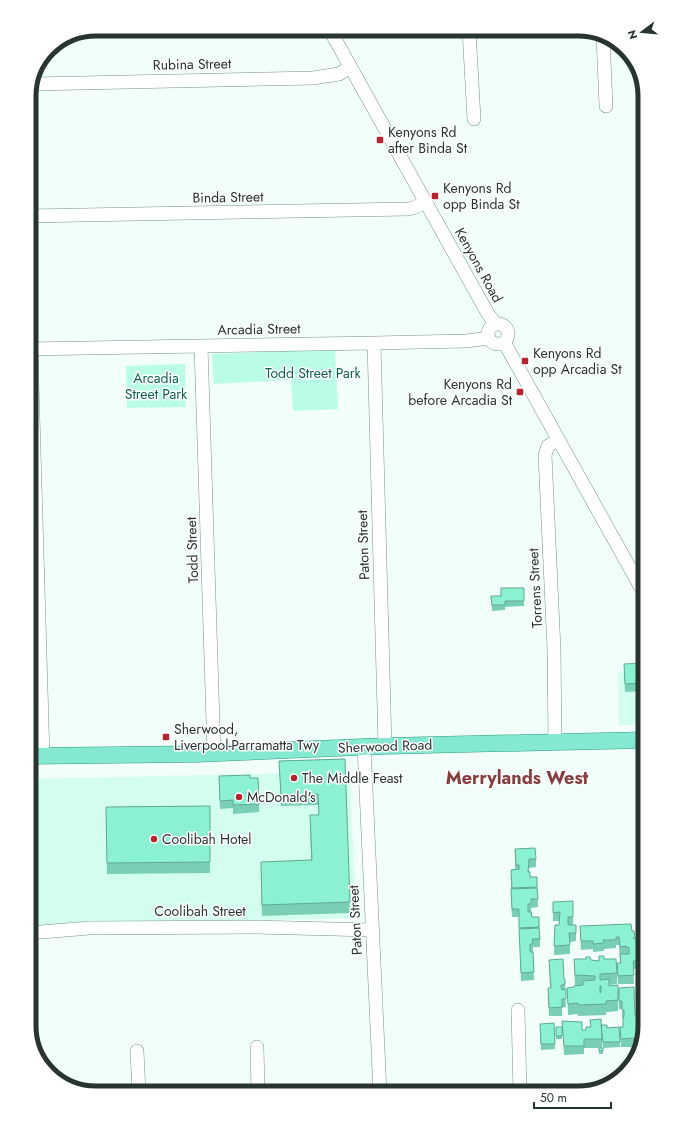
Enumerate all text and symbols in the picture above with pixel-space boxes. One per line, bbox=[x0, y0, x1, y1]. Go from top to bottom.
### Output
north arrow bbox=[622, 12, 662, 52]
text: N bbox=[623, 28, 641, 41]
street label: Rubina Street bbox=[153, 53, 232, 75]
place label: Kenyons Rd after Binda St bbox=[388, 122, 468, 158]
marker: Kenyons Rd after Binda St bbox=[375, 135, 385, 145]
place label: Kenyons Rd opp Binda St bbox=[443, 178, 520, 214]
street label: Binda Street bbox=[192, 186, 264, 208]
marker: Kenyons Rd opp Binda St bbox=[430, 191, 440, 201]
street label: Kenyons Road bbox=[450, 224, 508, 306]
street label: Arcadia Street bbox=[217, 318, 301, 340]
place label: Kenyons Rd opp Arcadia St bbox=[533, 343, 622, 379]
marker: Kenyons Rd opp Arcadia St bbox=[520, 356, 530, 366]
park label: Todd Street Park bbox=[265, 363, 362, 383]
park label: Arcadia Street Park bbox=[125, 368, 188, 404]
place label: Kenyons Rd before Arcadia St bbox=[408, 374, 513, 410]
marker: Kenyons Rd before Arcadia St bbox=[515, 387, 525, 397]
street label: Paton Street bbox=[352, 509, 374, 580]
street label: Todd Street bbox=[181, 516, 203, 583]
street label: Torrens Street bbox=[523, 547, 547, 628]
place label: Sherwood, Liverpool-Parramatta Twy bbox=[174, 719, 320, 755]
marker: Sherwood, Liverpool-Parramatta Twy bbox=[161, 732, 171, 742]
street label: Sherwood Road bbox=[337, 734, 433, 758]
district label: Merrylands West bbox=[446, 765, 589, 791]
place label: The Middle Feast bbox=[302, 768, 403, 788]
marker: The Middle Feast bbox=[289, 773, 299, 783]
place label: McDonald's bbox=[247, 787, 316, 807]
marker: McDonald's bbox=[234, 792, 244, 802]
place label: Coolibah Hotel bbox=[162, 829, 251, 849]
marker: Coolibah Hotel bbox=[149, 834, 159, 844]
street label: Paton Street bbox=[343, 884, 367, 955]
street label: Coolibah Street bbox=[154, 901, 246, 921]
scale bar bbox=[534, 1084, 611, 1110]
text: 50 m bbox=[540, 1089, 567, 1107]

